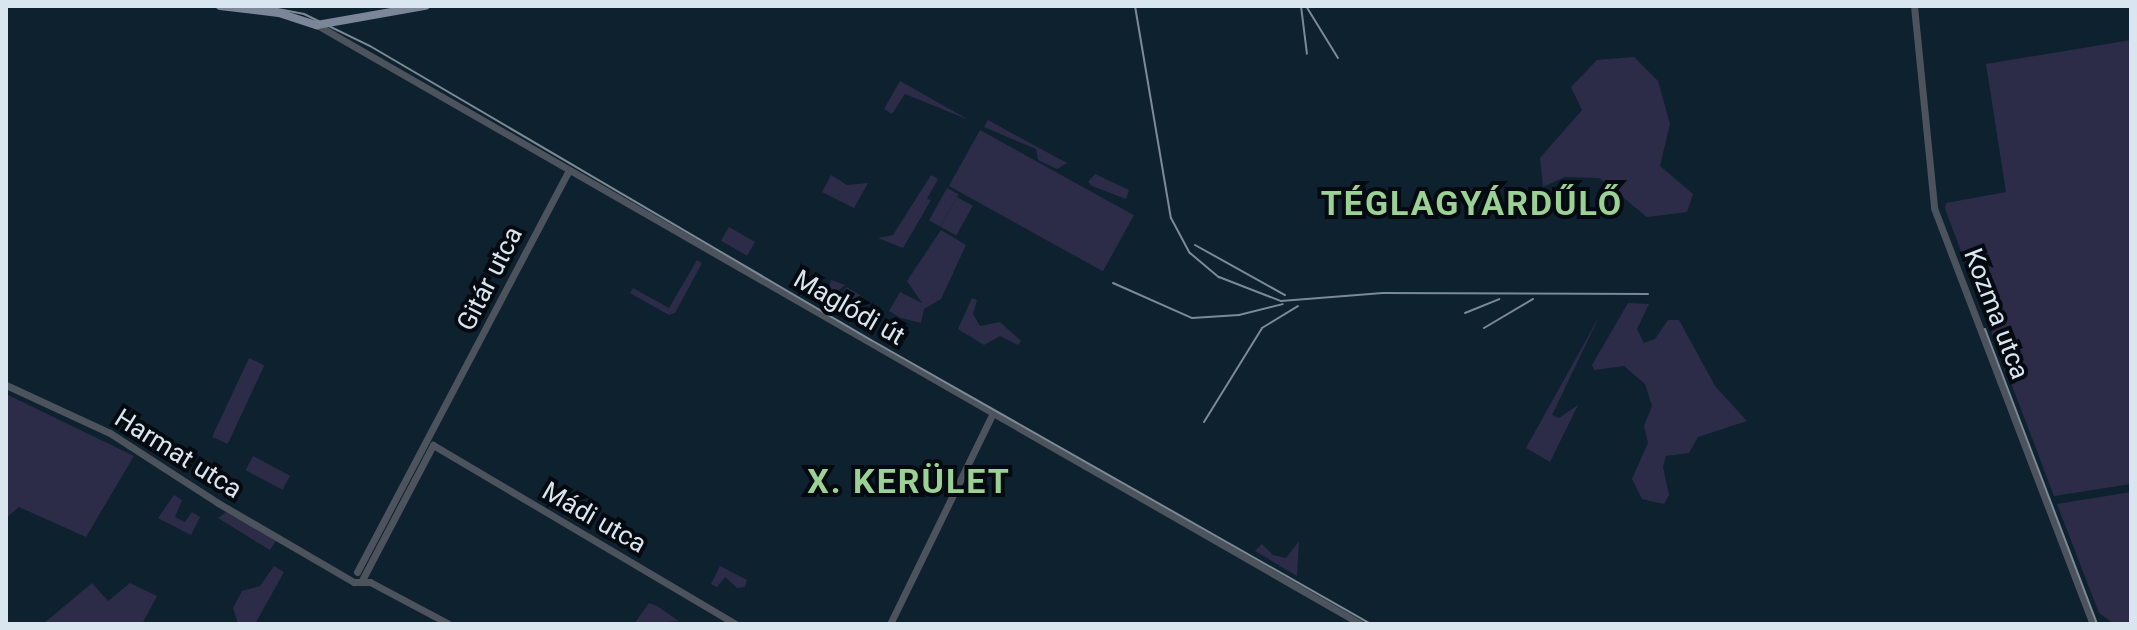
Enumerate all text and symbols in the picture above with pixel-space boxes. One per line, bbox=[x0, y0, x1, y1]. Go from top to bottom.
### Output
district label: TÉGLAGYÁRDŰLŐ bbox=[1321, 184, 1623, 224]
street label: Gitár utca bbox=[451, 222, 529, 336]
street label: Kozma utca bbox=[1957, 244, 2035, 384]
street label: Maglódi út bbox=[788, 264, 910, 352]
street label: Harmat utca bbox=[109, 403, 247, 505]
district label: X. KERÜLET bbox=[807, 462, 1011, 502]
street label: Mádi utca bbox=[536, 476, 652, 560]

